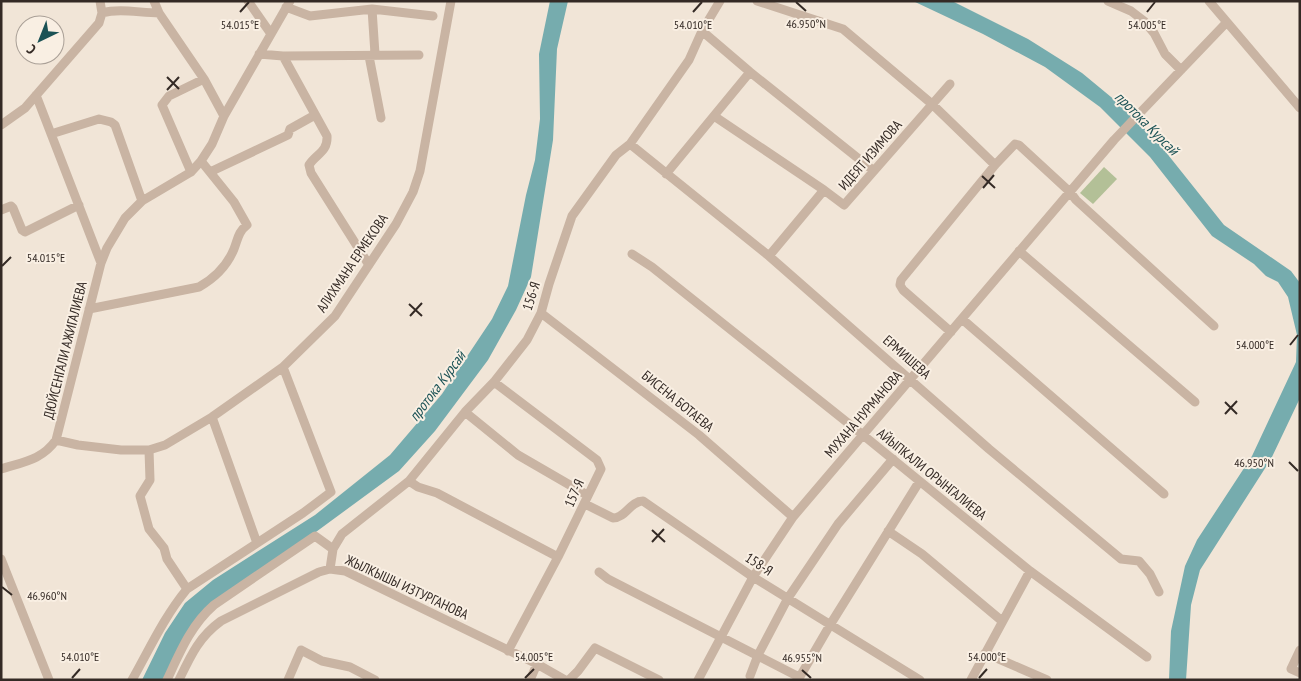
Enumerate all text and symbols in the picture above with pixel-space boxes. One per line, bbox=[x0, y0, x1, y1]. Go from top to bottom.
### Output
north arrow bbox=[15, 15, 65, 65]
text: 46.950°N bbox=[786, 16, 826, 31]
text: 54.015°E bbox=[221, 17, 259, 32]
text: 54.010°E bbox=[674, 17, 712, 32]
text: 54.005°E bbox=[1128, 17, 1166, 32]
text: С bbox=[22, 40, 40, 58]
water label: протока Курсай bbox=[1111, 87, 1184, 160]
street label: ИДЕЯТ ИЗИМОВА bbox=[834, 116, 906, 194]
street label: АЛИХМАНА ЕРМЕКОВА bbox=[312, 210, 392, 316]
text: 54.015°E bbox=[27, 250, 65, 265]
street label: ДЮЙСЕНГАЛИ АЖИГАЛИЕВА bbox=[39, 279, 91, 421]
street label: 156-Я bbox=[518, 279, 544, 313]
street label: ЕРМИШЕВА bbox=[879, 331, 935, 383]
text: 54.000°E bbox=[1236, 337, 1274, 352]
water label: протока Курсай bbox=[405, 346, 470, 425]
street label: БИСЕНА БОТАЕВА bbox=[638, 366, 718, 436]
street label: МУХАНА НУРМАНОВА bbox=[820, 367, 906, 461]
street label: АЙЫПКАЛИ ОРЫНГАЛИЕВА bbox=[873, 424, 991, 524]
text: 46.950°N bbox=[1234, 455, 1274, 470]
street label: 157-Я bbox=[560, 476, 588, 510]
street label: 158-Я bbox=[742, 548, 776, 580]
street label: ЖЫЛКЫШЫ ИЗТУРГАНОВА bbox=[342, 550, 472, 624]
text: 46.960°N bbox=[27, 588, 67, 603]
text: 54.010°E bbox=[61, 649, 99, 664]
text: 54.005°E bbox=[515, 649, 553, 664]
text: 54.000°E bbox=[968, 649, 1006, 664]
text: 46.955°N bbox=[782, 650, 822, 665]

